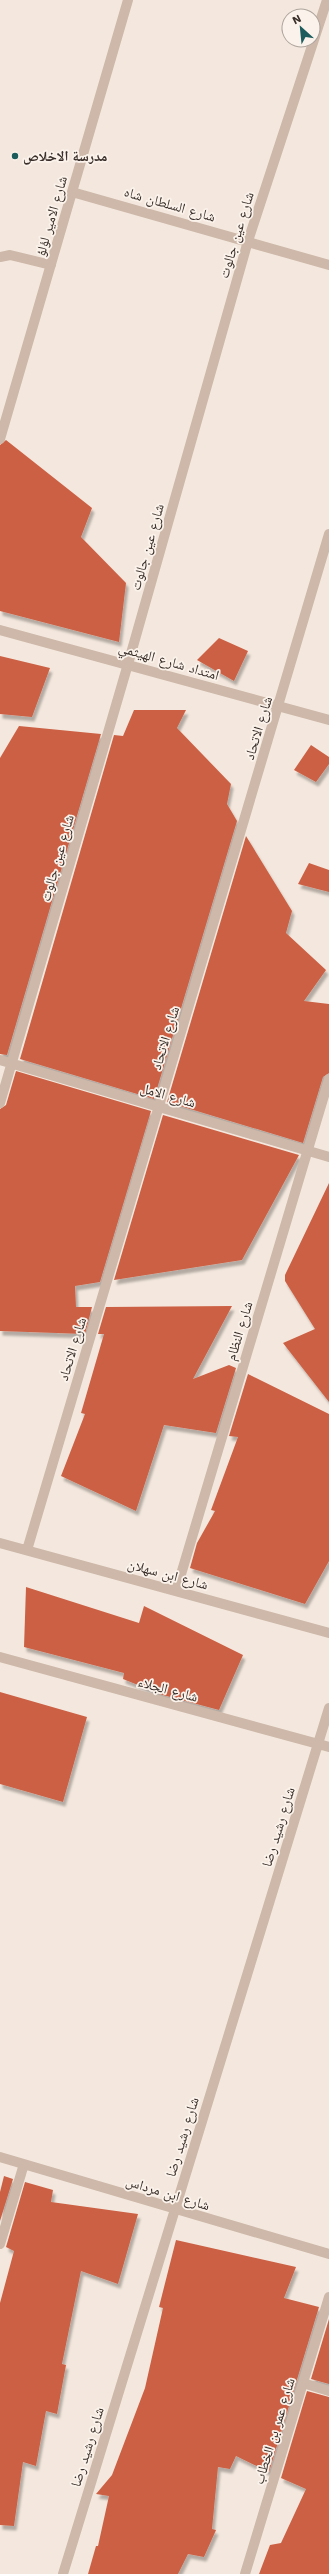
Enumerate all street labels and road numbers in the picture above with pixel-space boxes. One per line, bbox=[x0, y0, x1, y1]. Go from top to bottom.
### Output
street label: شارع الامير لؤلؤ bbox=[32, 174, 72, 259]
street label: شارع السلطان شاه bbox=[122, 183, 217, 227]
street label: شارع عين جالوت bbox=[215, 190, 259, 281]
street label: شارع عين جالوت bbox=[127, 502, 169, 593]
street label: امتداد شارع الهيثمي bbox=[116, 639, 221, 686]
street label: شارع الاتحاد bbox=[241, 694, 277, 762]
street label: شارع عين جالوت bbox=[37, 813, 79, 904]
street label: شارع الاتحاد bbox=[148, 1004, 184, 1072]
street label: شارع الامل bbox=[138, 1080, 197, 1112]
street label: شارع النظام bbox=[222, 1300, 257, 1363]
street label: شارع الاتحاد bbox=[55, 1315, 91, 1383]
street label: شارع ابن سهلان bbox=[125, 1556, 210, 1594]
street label: شارع الجلاء bbox=[136, 1673, 200, 1707]
street label: شارع رشيد رضا bbox=[258, 1785, 300, 1869]
street label: شارع رشيد رضا bbox=[162, 2095, 204, 2179]
street label: شارع ابن مرداس bbox=[124, 2173, 212, 2215]
street label: شارع عمر بن الخطاب bbox=[250, 2376, 300, 2487]
street label: شارع رشيد رضا bbox=[67, 2405, 109, 2489]

